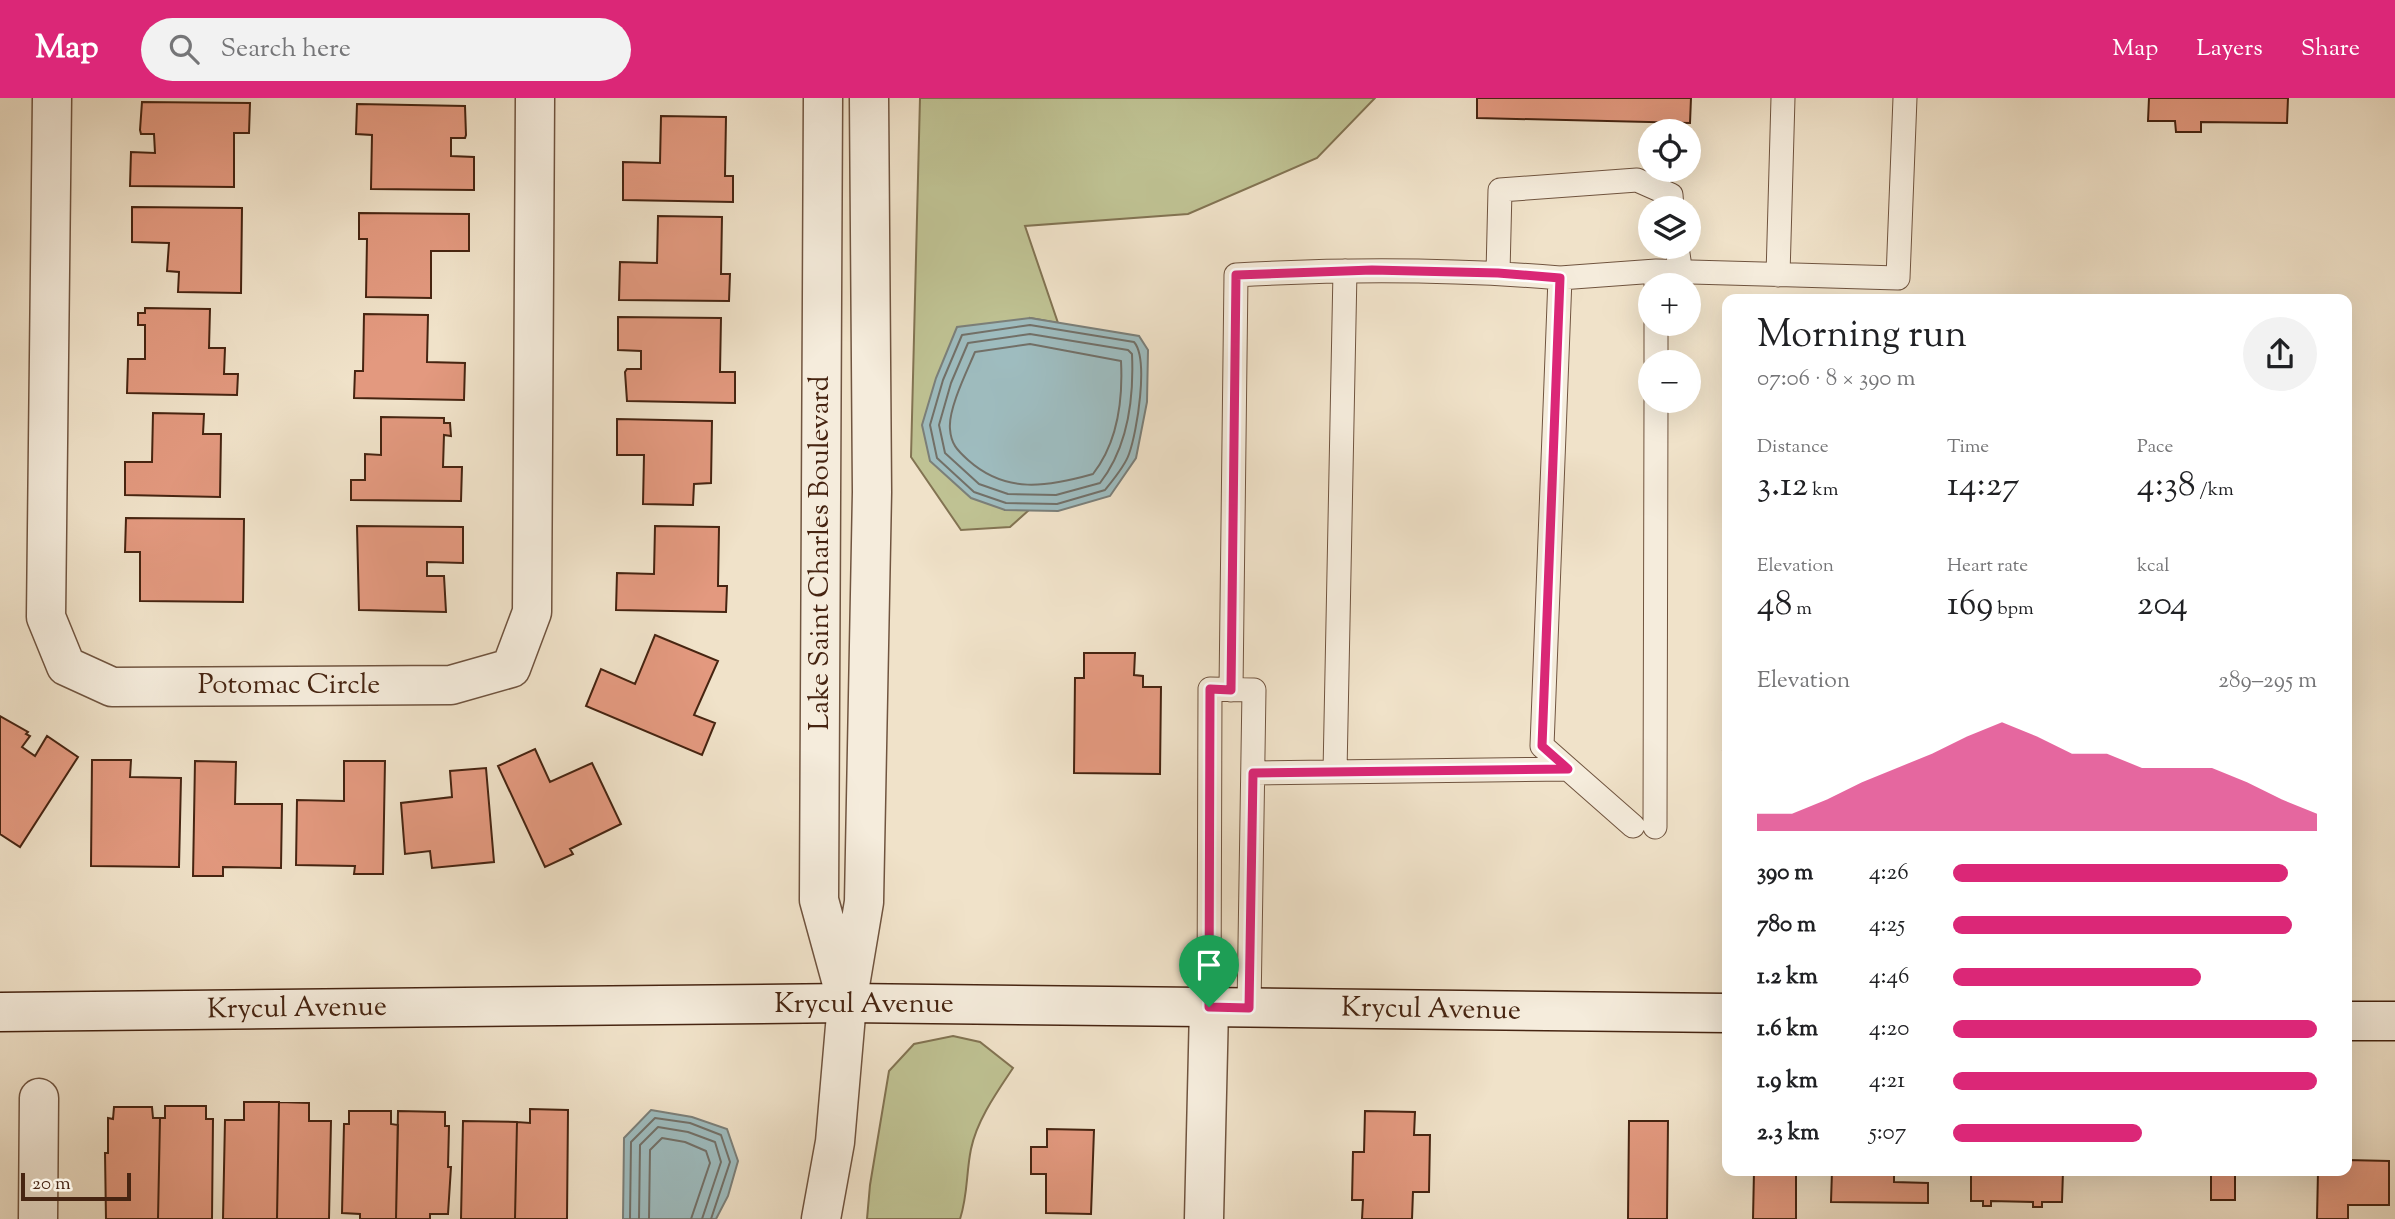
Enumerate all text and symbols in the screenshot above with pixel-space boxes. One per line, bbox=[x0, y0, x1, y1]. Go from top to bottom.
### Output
search box bbox=[141, 18, 631, 81]
text: Map bbox=[35, 25, 99, 73]
icon: search bbox=[165, 30, 203, 68]
text: Search here bbox=[221, 31, 351, 68]
text: Map bbox=[2112, 32, 2158, 66]
text: Layers bbox=[2196, 32, 2263, 66]
text: Share bbox=[2301, 32, 2360, 66]
map controls bbox=[1638, 119, 1701, 413]
button: locate bbox=[1638, 119, 1701, 182]
button: layers bbox=[1638, 196, 1701, 259]
button: + bbox=[1638, 273, 1701, 336]
text: Morning run bbox=[1757, 310, 1967, 364]
button: share bbox=[2243, 317, 2317, 391]
button: − bbox=[1638, 350, 1701, 413]
text: 07:06 · 8 × 390 m bbox=[1757, 363, 1915, 396]
street label: Lake Saint Charles Boulevard bbox=[801, 375, 841, 731]
text: Distance bbox=[1757, 434, 1829, 461]
text: Time bbox=[1947, 434, 1989, 461]
text: Pace bbox=[2137, 434, 2173, 461]
text: 3.12 bbox=[1757, 461, 1808, 512]
text: 14:27 bbox=[1947, 461, 2020, 512]
text: 4:38 bbox=[2137, 461, 2195, 512]
text: km bbox=[1808, 477, 1838, 504]
text: /km bbox=[2195, 477, 2234, 504]
text: Elevation bbox=[1757, 553, 1834, 580]
text: Heart rate bbox=[1947, 553, 2028, 580]
text: kcal bbox=[2137, 553, 2170, 580]
text: 48 bbox=[1757, 580, 1792, 631]
text: 169 bbox=[1947, 580, 1993, 631]
text: 204 bbox=[2137, 580, 2188, 631]
text: m bbox=[1792, 596, 1812, 623]
text: bpm bbox=[1993, 596, 2034, 623]
text: Elevation bbox=[1757, 665, 1850, 698]
text: 289–295 m bbox=[2218, 665, 2317, 698]
street label: Potomac Circle bbox=[198, 666, 380, 706]
text: 390 m bbox=[1757, 857, 1813, 890]
text: 4:26 bbox=[1869, 857, 1909, 890]
text: 780 m bbox=[1757, 909, 1816, 942]
text: 4:25 bbox=[1869, 909, 1905, 942]
pin bbox=[1179, 935, 1239, 1007]
icon: arrive bbox=[1190, 946, 1228, 984]
text: 1.2 km bbox=[1757, 961, 1818, 994]
text: 4:46 bbox=[1869, 961, 1909, 994]
street label: Krycul Avenue bbox=[774, 985, 954, 1025]
street label: Krycul Avenue bbox=[207, 987, 387, 1031]
street label: Krycul Avenue bbox=[1341, 988, 1521, 1032]
text: 1.6 km bbox=[1757, 1013, 1818, 1046]
text: 4:20 bbox=[1869, 1013, 1910, 1046]
text: 1.9 km bbox=[1757, 1065, 1818, 1098]
text: 4:21 bbox=[1869, 1065, 1905, 1098]
text: 2.3 km bbox=[1757, 1117, 1819, 1150]
text: 5:07 bbox=[1869, 1117, 1906, 1150]
scale bar bbox=[21, 1170, 131, 1202]
text: 20 m bbox=[32, 1171, 71, 1198]

